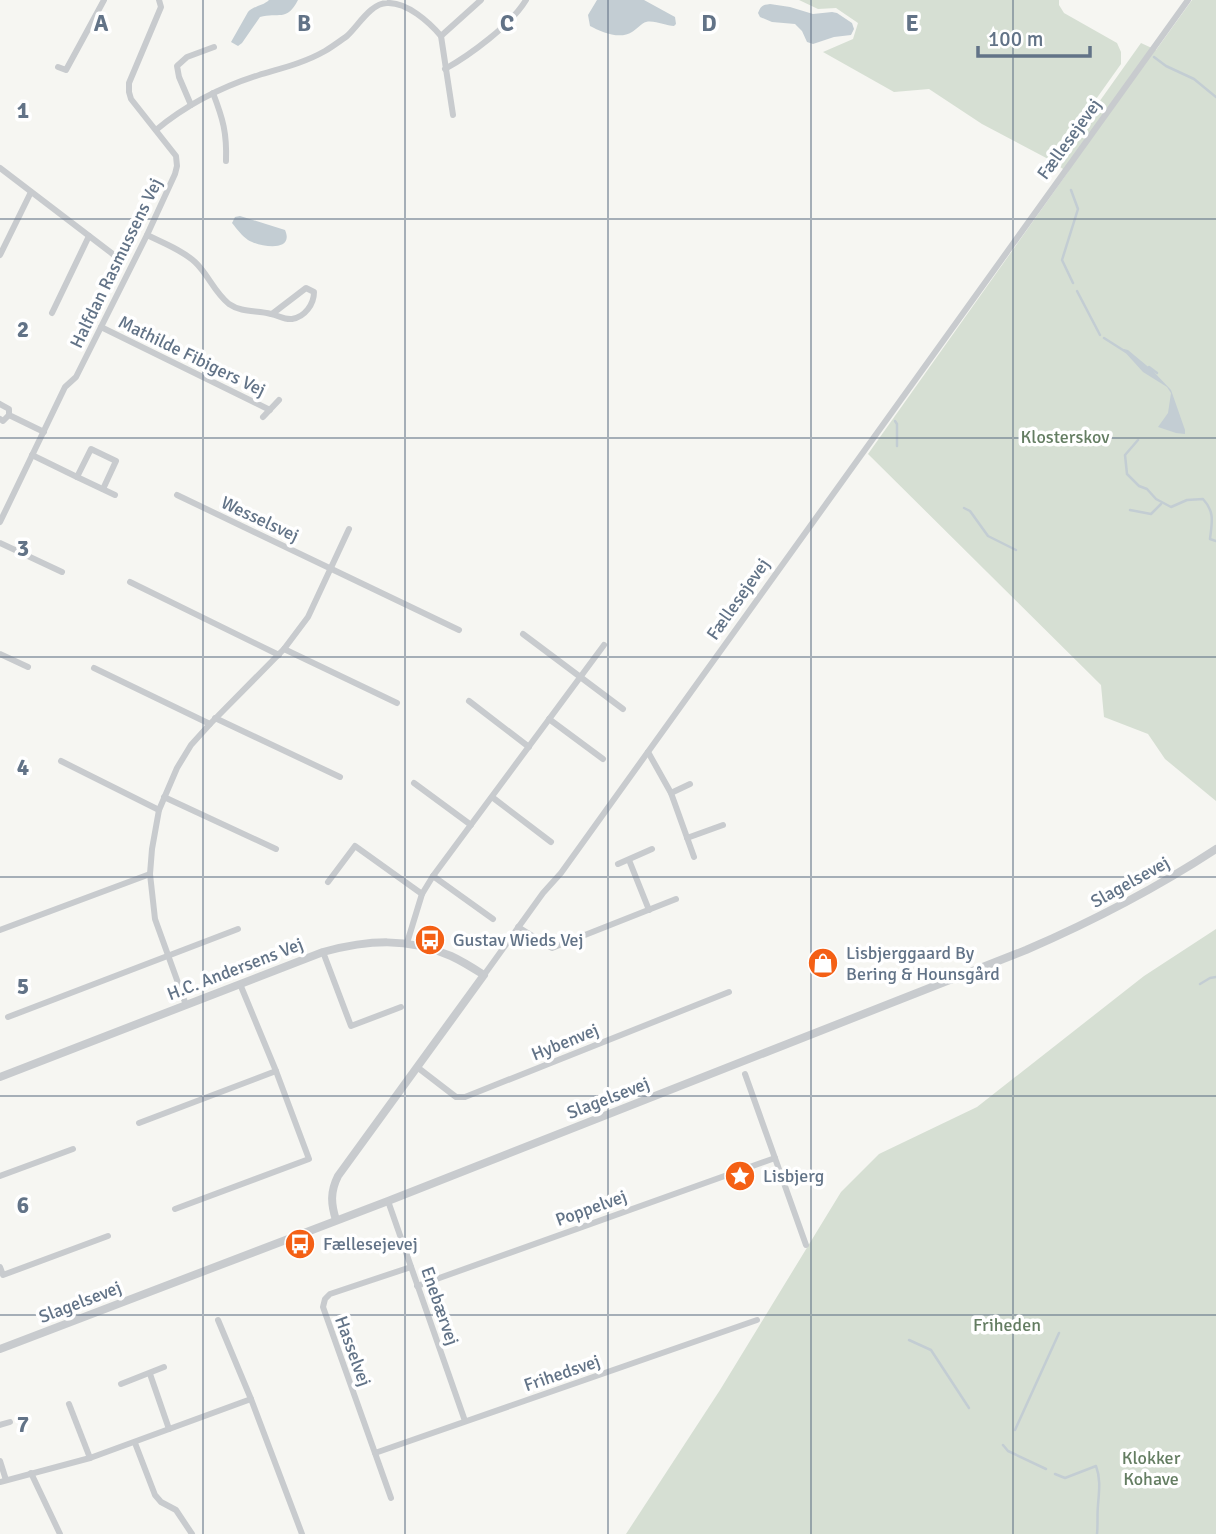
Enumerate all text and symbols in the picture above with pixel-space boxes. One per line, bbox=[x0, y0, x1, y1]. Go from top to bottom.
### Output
text: A bbox=[94, 9, 109, 38]
text: B bbox=[297, 9, 311, 38]
text: C bbox=[500, 9, 514, 38]
text: D bbox=[701, 9, 717, 38]
text: E bbox=[905, 9, 919, 38]
scale bar bbox=[978, 14, 1090, 58]
text: 100 m bbox=[988, 26, 1043, 52]
street label: Fællesejevej bbox=[1032, 94, 1106, 184]
text: 1 bbox=[17, 96, 29, 125]
street label: Halfdan Rasmussens Vej bbox=[65, 174, 167, 352]
street label: Mathilde Fibigers Vej bbox=[115, 311, 269, 401]
text: 2 bbox=[17, 315, 29, 344]
park label: Klosterskov bbox=[1021, 426, 1110, 448]
street label: Wesselsvej bbox=[218, 491, 302, 547]
text: 3 bbox=[17, 534, 29, 563]
street label: Fællesejevej bbox=[702, 554, 774, 644]
text: 4 bbox=[17, 753, 29, 782]
street label: Slagelsevej bbox=[1087, 851, 1173, 913]
bus stop icon: Gustav Wieds Vej bbox=[413, 923, 447, 957]
place label: Gustav Wieds Vej bbox=[453, 929, 584, 951]
street label: H.C. Andersens Vej bbox=[164, 933, 306, 1005]
place label: Lisbjerggaard By Bering & Hounsgård bbox=[846, 942, 1000, 985]
shop icon: Lisbjerggaard By Bering & Hounsgård bbox=[806, 946, 840, 980]
text: 5 bbox=[17, 972, 29, 1001]
street label: Hybenvej bbox=[528, 1019, 602, 1065]
street label: Slagelsevej bbox=[564, 1072, 652, 1124]
place icon: Lisbjerg bbox=[723, 1159, 757, 1193]
place label: Lisbjerg bbox=[763, 1165, 824, 1187]
street label: Poppelvej bbox=[552, 1185, 630, 1231]
text: 6 bbox=[17, 1191, 29, 1220]
bus stop icon: Fællesejevej bbox=[283, 1227, 317, 1261]
place label: Fællesejevej bbox=[323, 1233, 418, 1255]
street label: Enebærvej bbox=[416, 1264, 464, 1348]
street label: Slagelsevej bbox=[36, 1276, 124, 1328]
street label: Hasselvej bbox=[330, 1313, 376, 1389]
park label: Friheden bbox=[973, 1314, 1041, 1336]
street label: Frihedsvej bbox=[521, 1350, 603, 1396]
text: 7 bbox=[17, 1410, 29, 1439]
park label: Klokker Kohave bbox=[1122, 1447, 1181, 1490]

